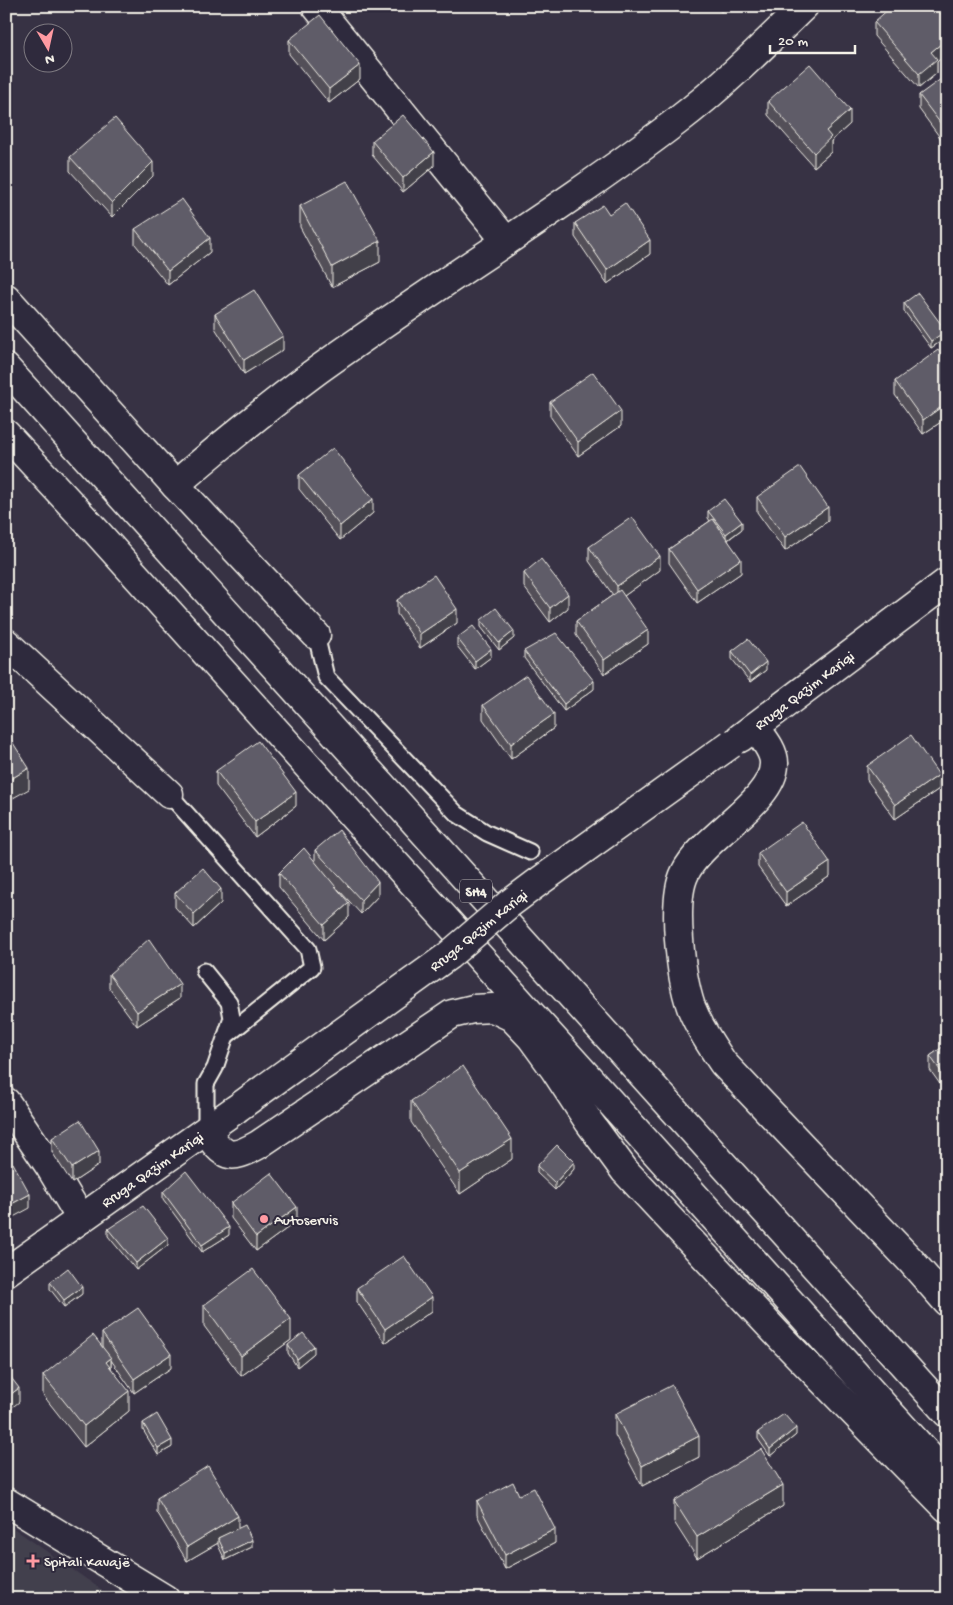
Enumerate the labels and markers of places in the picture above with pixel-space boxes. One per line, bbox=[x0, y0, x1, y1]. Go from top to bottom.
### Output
place label: Autoservis bbox=[274, 1212, 338, 1230]
marker: Autoservis bbox=[258, 1213, 270, 1225]
marker: Spitali Kavajë bbox=[26, 1554, 40, 1568]
place label: Spitali Kavajë bbox=[44, 1554, 130, 1572]

